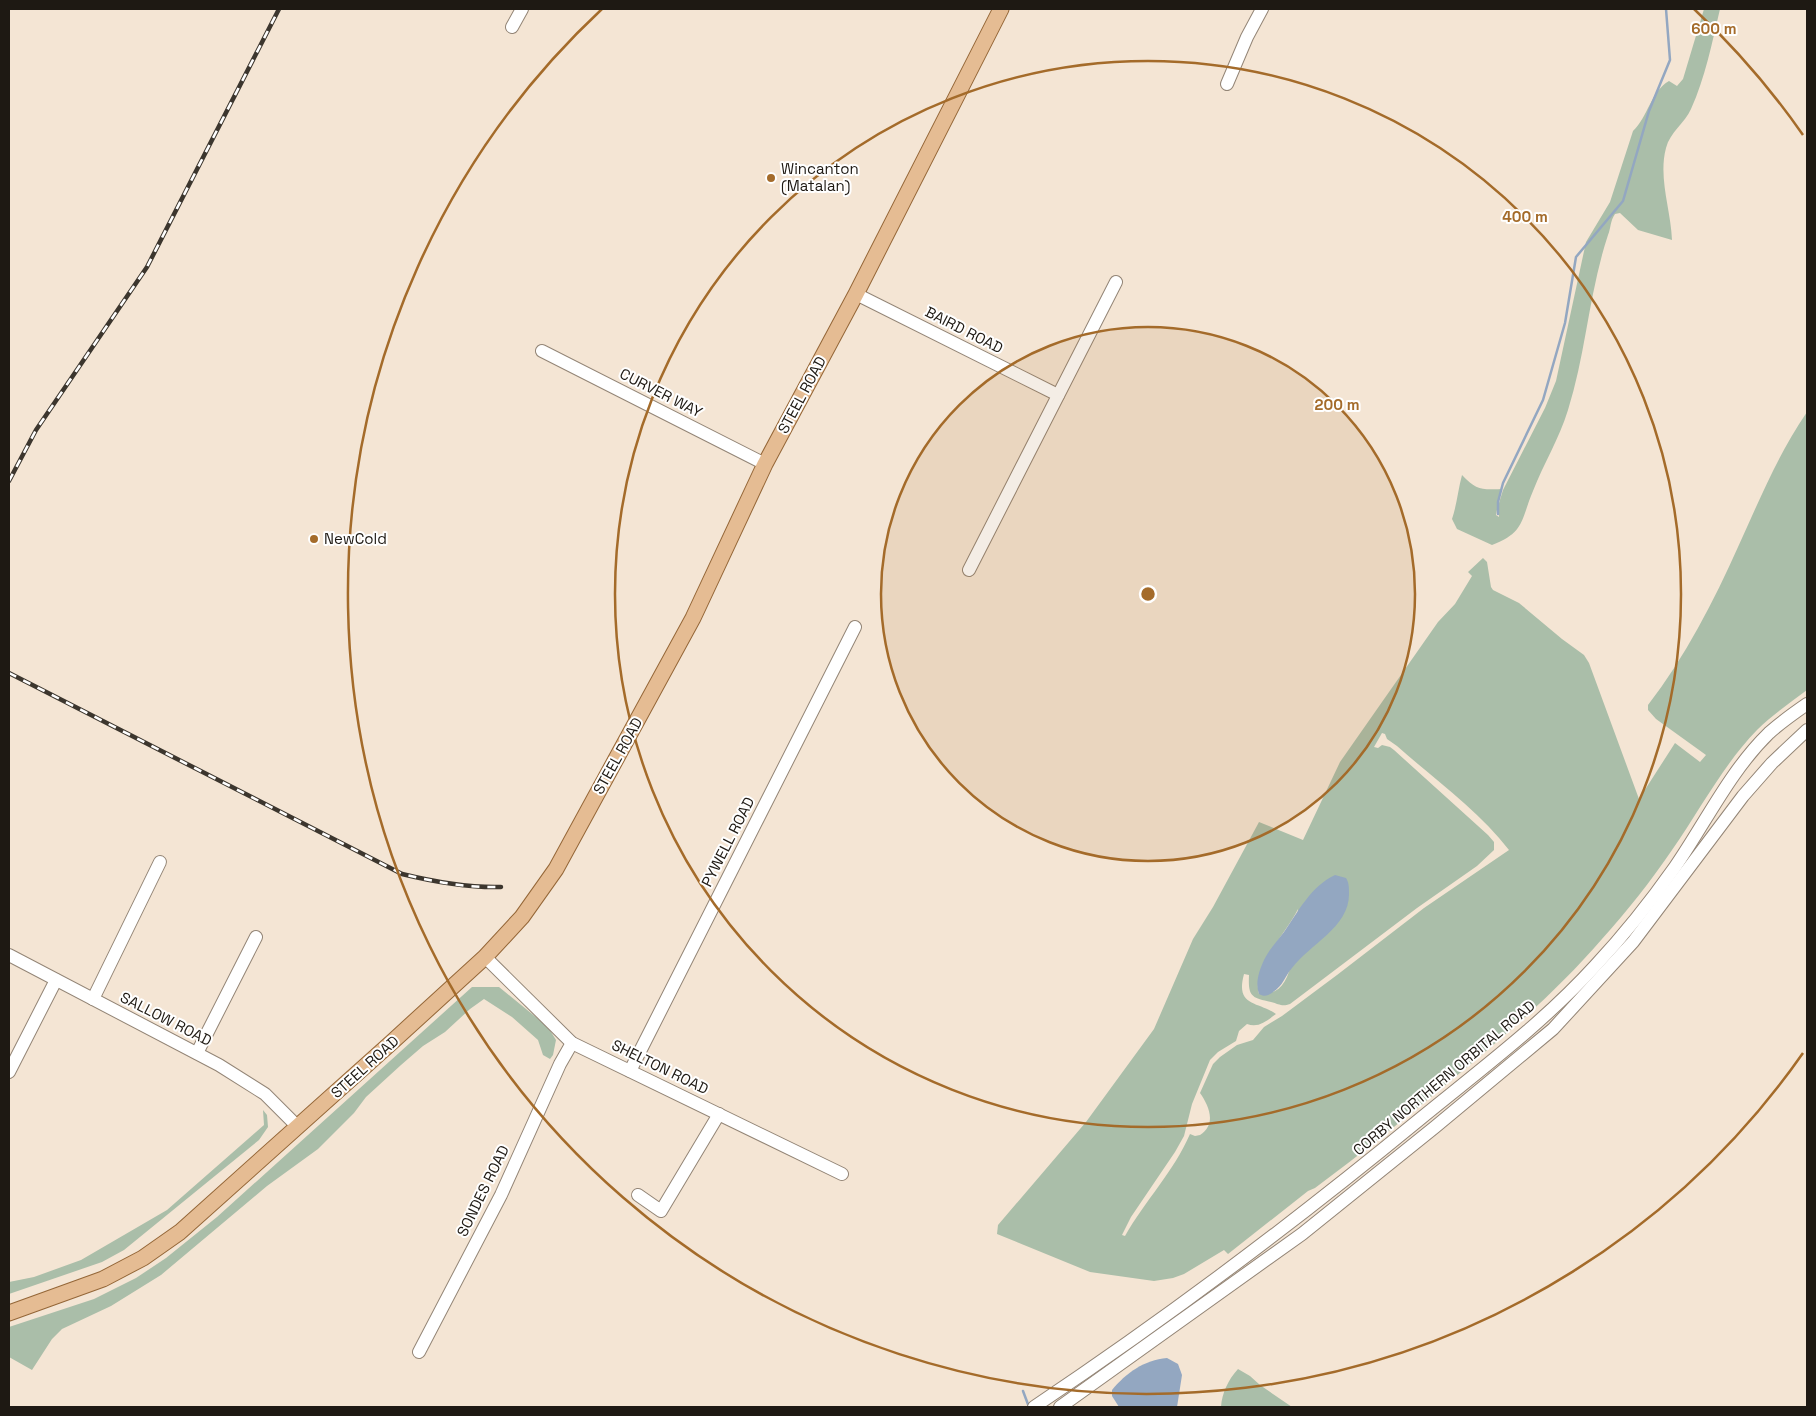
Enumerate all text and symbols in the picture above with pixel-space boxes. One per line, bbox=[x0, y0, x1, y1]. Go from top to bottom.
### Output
text: 600 m bbox=[1691, 19, 1737, 38]
place label: Wincanton (Matalan) bbox=[781, 159, 859, 196]
marker: Wincanton (Matalan) bbox=[765, 172, 777, 184]
text: 400 m bbox=[1502, 207, 1548, 226]
street label: BAIRD ROAD bbox=[922, 302, 1006, 357]
street label: STEEL ROAD bbox=[773, 353, 830, 437]
street label: CURVER WAY bbox=[617, 364, 706, 421]
text: 200 m bbox=[1315, 395, 1359, 414]
place label: NewCold bbox=[324, 529, 387, 548]
marker: NewCold bbox=[308, 533, 320, 545]
centre of rings bbox=[1139, 585, 1157, 603]
street label: STEEL ROAD bbox=[589, 714, 646, 797]
street label: PYWELL ROAD bbox=[697, 794, 758, 890]
street label: SALLOW ROAD bbox=[117, 987, 215, 1050]
street label: CORBY NORTHERN ORBITAL ROAD bbox=[1349, 996, 1539, 1159]
street label: STEEL ROAD bbox=[327, 1031, 403, 1102]
street label: SHELTON ROAD bbox=[609, 1035, 712, 1098]
street label: SONDES ROAD bbox=[452, 1142, 513, 1240]

